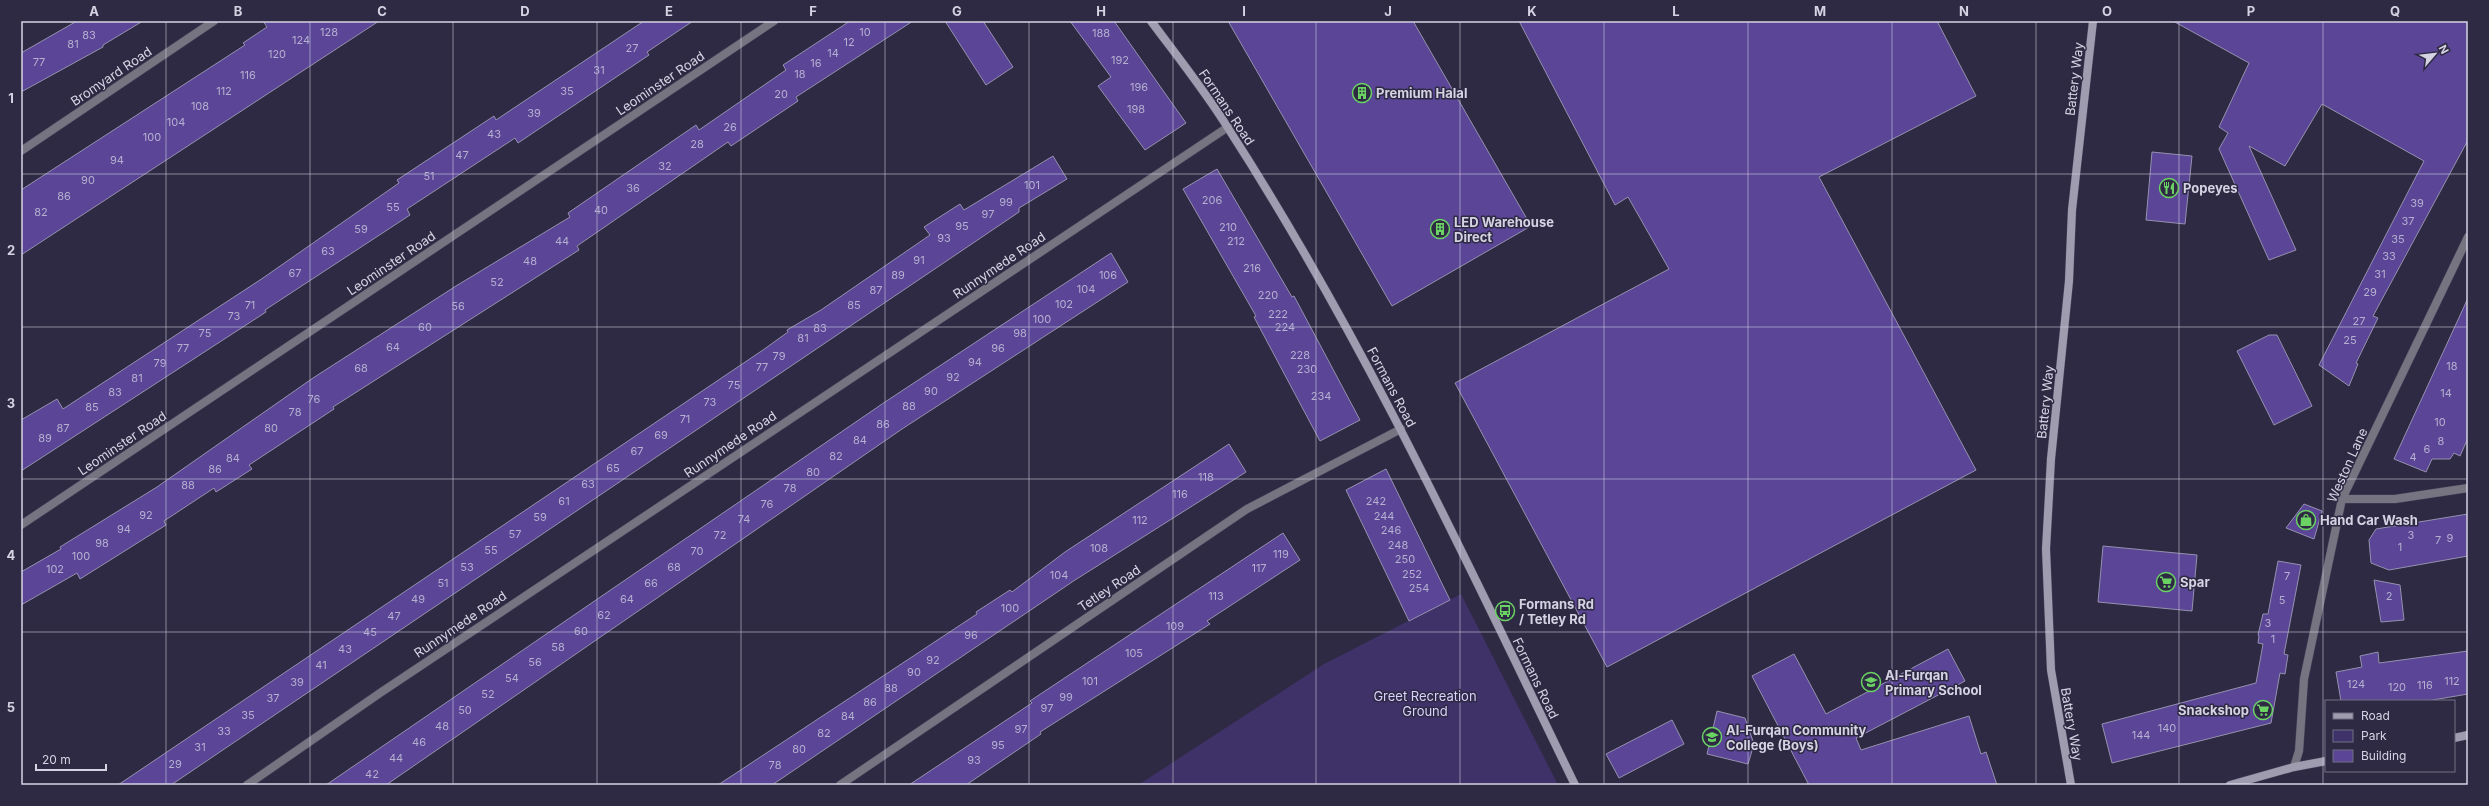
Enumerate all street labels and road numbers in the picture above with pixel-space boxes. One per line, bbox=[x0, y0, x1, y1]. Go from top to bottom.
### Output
street label: Battery Way bbox=[2062, 41, 2086, 117]
street label: Bromyard Road bbox=[67, 43, 155, 109]
street label: Leominster Road bbox=[613, 47, 707, 119]
street label: Formans Road bbox=[1196, 66, 1258, 148]
street label: Leominster Road bbox=[344, 227, 438, 299]
street label: Runnymede Road bbox=[950, 228, 1048, 302]
street label: Formans Road bbox=[1364, 344, 1420, 430]
street label: Battery Way bbox=[2033, 364, 2057, 440]
street label: Leominster Road bbox=[75, 407, 169, 479]
street label: Runnymede Road bbox=[681, 407, 779, 481]
street label: Weston Lane bbox=[2323, 425, 2371, 505]
street label: Tetley Road bbox=[1075, 561, 1143, 615]
street label: Runnymede Road bbox=[411, 587, 509, 661]
street label: Formans Road bbox=[1509, 635, 1563, 721]
street label: Battery Way bbox=[2058, 686, 2086, 762]

